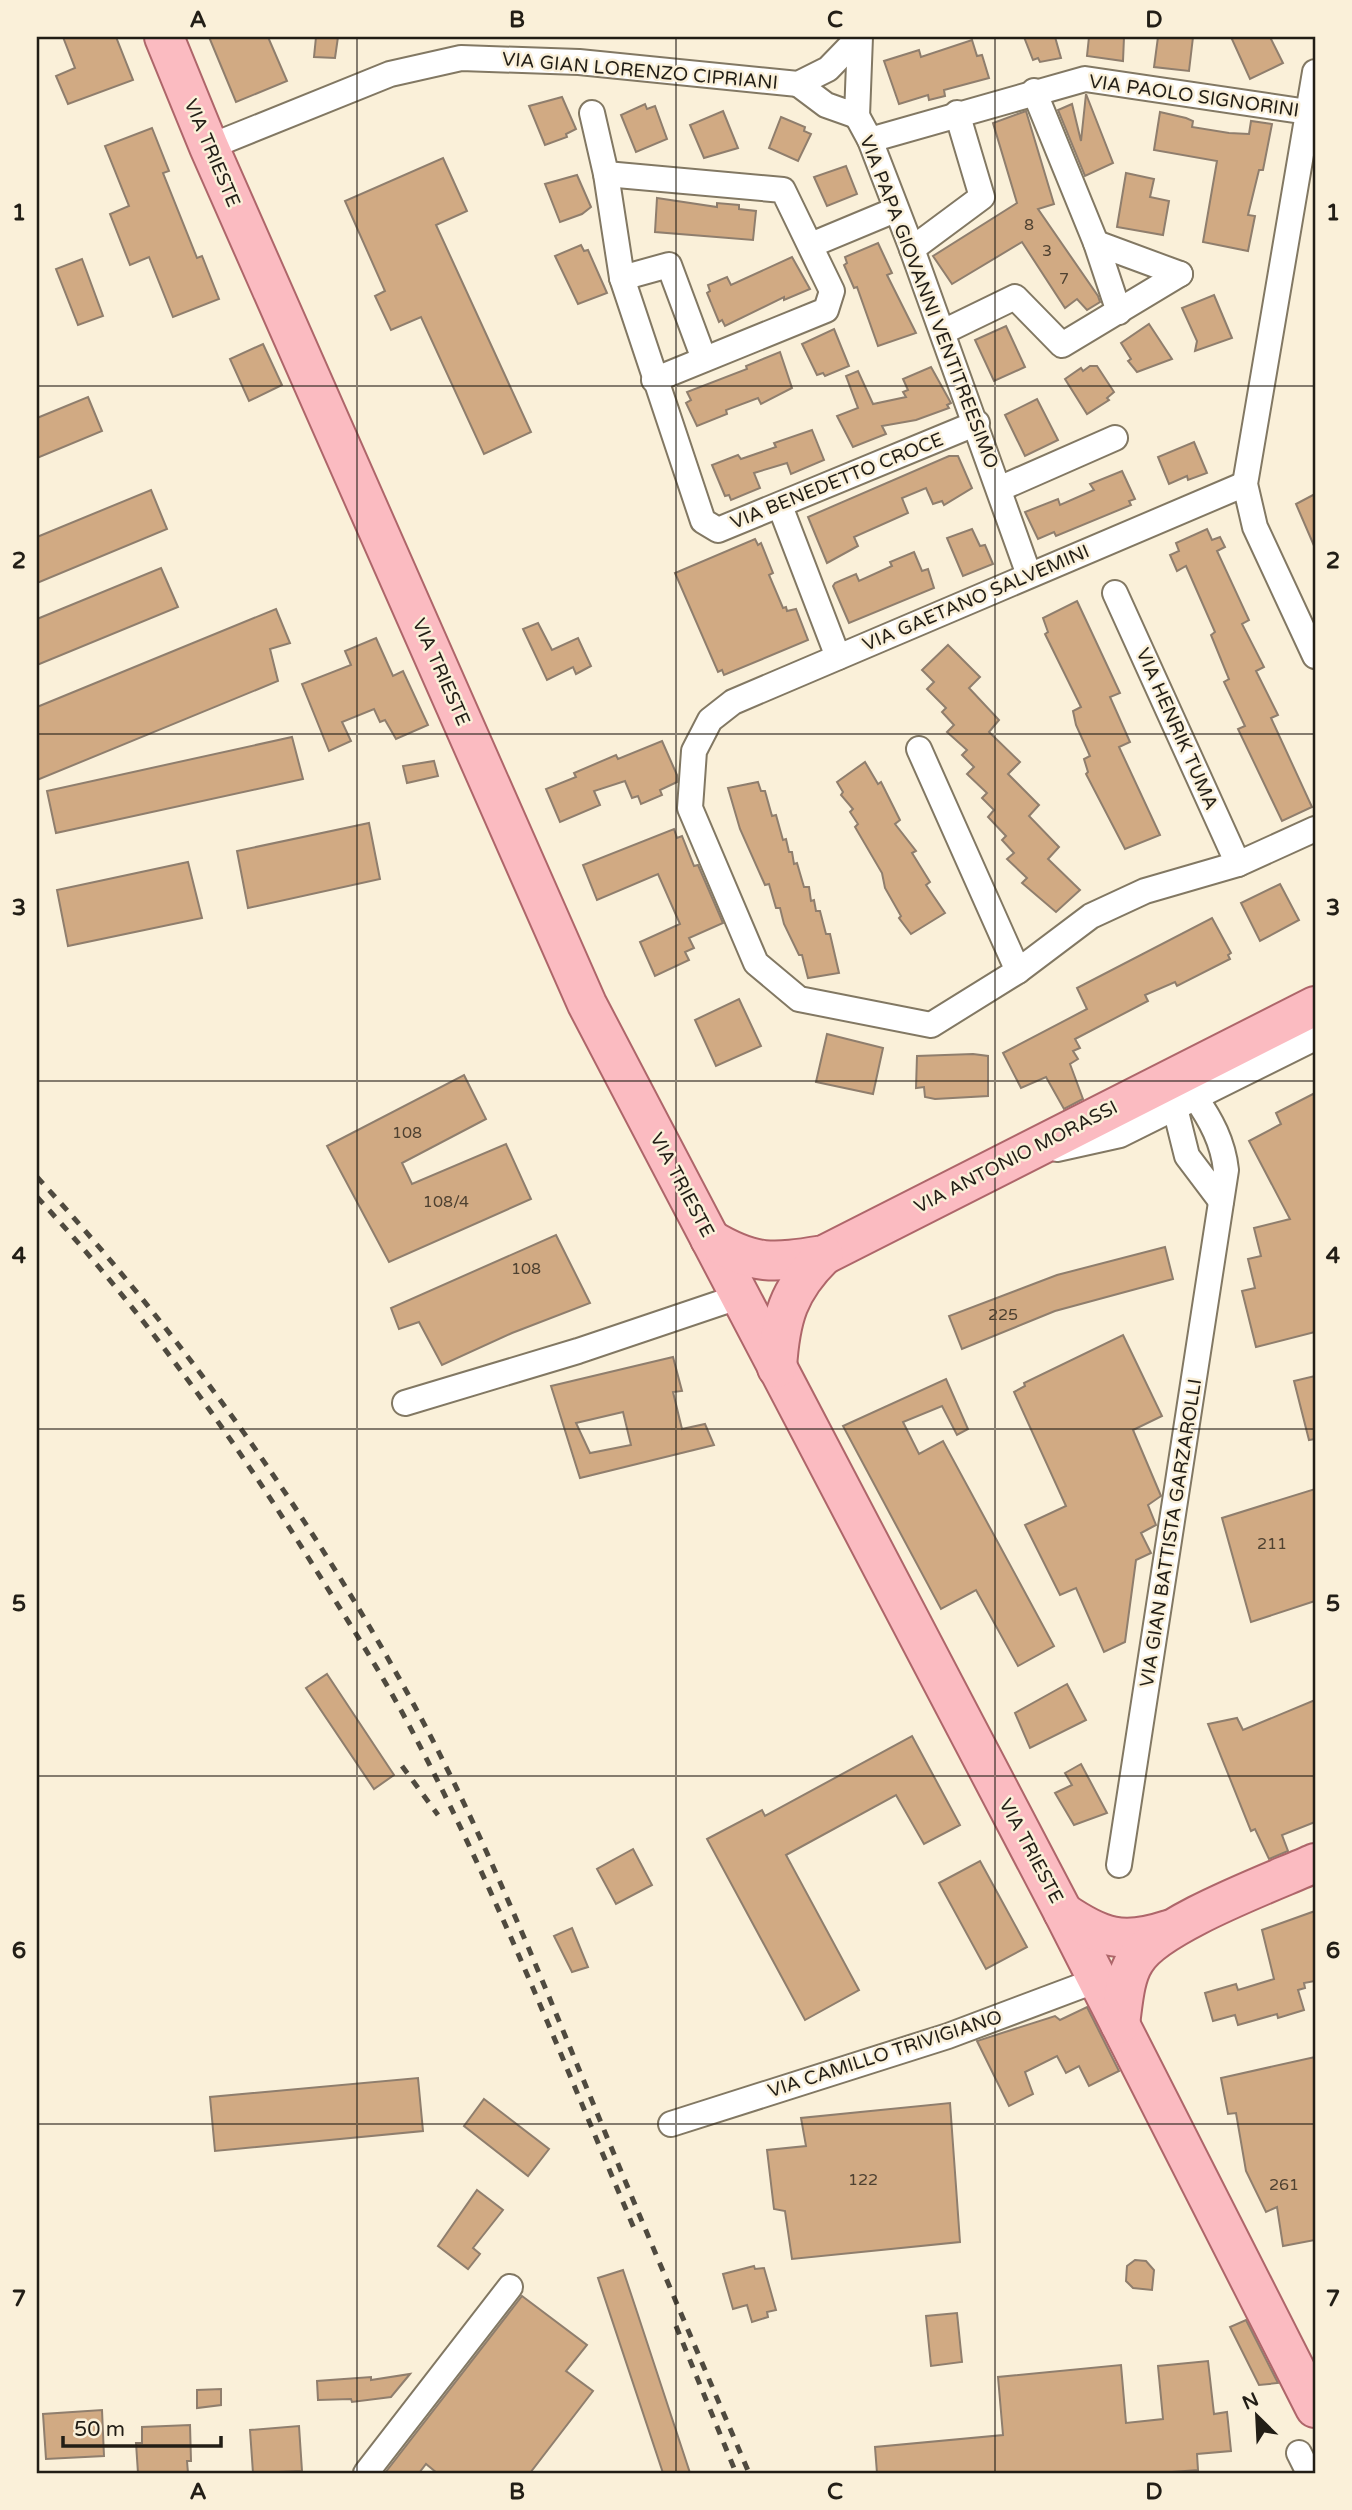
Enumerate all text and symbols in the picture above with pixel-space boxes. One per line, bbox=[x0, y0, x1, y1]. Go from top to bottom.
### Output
text: A bbox=[189, 6, 207, 34]
text: B bbox=[509, 6, 525, 34]
text: C bbox=[827, 6, 843, 34]
text: D bbox=[1145, 6, 1163, 34]
street label: VIA GIAN LORENZO CIPRIANI bbox=[501, 48, 779, 94]
street label: VIA PAOLO SIGNORINI bbox=[1087, 70, 1301, 122]
street label: VIA TRIESTE bbox=[179, 96, 245, 210]
street label: VIA PAPA GIOVANNI VENTITREESIMO bbox=[855, 132, 1003, 472]
text: 1 bbox=[12, 199, 26, 227]
text: 1 bbox=[1326, 199, 1340, 227]
house number: 8 bbox=[1024, 215, 1034, 235]
house number: 3 bbox=[1042, 241, 1052, 261]
house number: 7 bbox=[1059, 269, 1069, 289]
street label: VIA BENEDETTO CROCE bbox=[727, 428, 947, 534]
street label: VIA GAETANO SALVEMINI bbox=[859, 540, 1093, 656]
text: 2 bbox=[12, 547, 26, 575]
text: 2 bbox=[1326, 547, 1340, 575]
street label: VIA TRIESTE bbox=[408, 615, 474, 729]
street label: VIA HENRIK TUMA bbox=[1131, 645, 1223, 813]
text: 3 bbox=[12, 894, 26, 922]
text: 3 bbox=[1326, 894, 1340, 922]
street label: VIA ANTONIO MORASSI bbox=[911, 1096, 1121, 1218]
house number: 108 bbox=[392, 1123, 422, 1143]
street label: VIA TRIESTE bbox=[645, 1129, 719, 1241]
house number: 108/4 bbox=[423, 1192, 469, 1212]
text: 4 bbox=[12, 1242, 27, 1270]
text: 4 bbox=[1326, 1242, 1341, 1270]
house number: 108 bbox=[511, 1259, 541, 1279]
house number: 225 bbox=[988, 1305, 1018, 1325]
street label: VIA GIAN BATTISTA GARZAROLLI bbox=[1136, 1377, 1206, 1689]
house number: 211 bbox=[1257, 1534, 1287, 1554]
text: 5 bbox=[12, 1590, 26, 1618]
text: 5 bbox=[1326, 1590, 1340, 1618]
street label: VIA TRIESTE bbox=[994, 1795, 1068, 1907]
text: 6 bbox=[12, 1937, 26, 1965]
text: 6 bbox=[1326, 1937, 1340, 1965]
street label: VIA CAMILLO TRIVIGIANO bbox=[765, 2006, 1005, 2102]
house number: 122 bbox=[848, 2170, 878, 2190]
house number: 261 bbox=[1269, 2175, 1299, 2195]
text: 7 bbox=[12, 2285, 26, 2313]
text: 7 bbox=[1326, 2285, 1340, 2313]
north arrow bbox=[1222, 2380, 1292, 2450]
text: N bbox=[1239, 2388, 1262, 2415]
scale bar bbox=[63, 2405, 220, 2449]
text: 50 m bbox=[74, 2417, 125, 2442]
text: A bbox=[189, 2478, 207, 2506]
text: B bbox=[509, 2478, 525, 2506]
text: C bbox=[827, 2478, 843, 2506]
text: D bbox=[1145, 2478, 1163, 2506]

